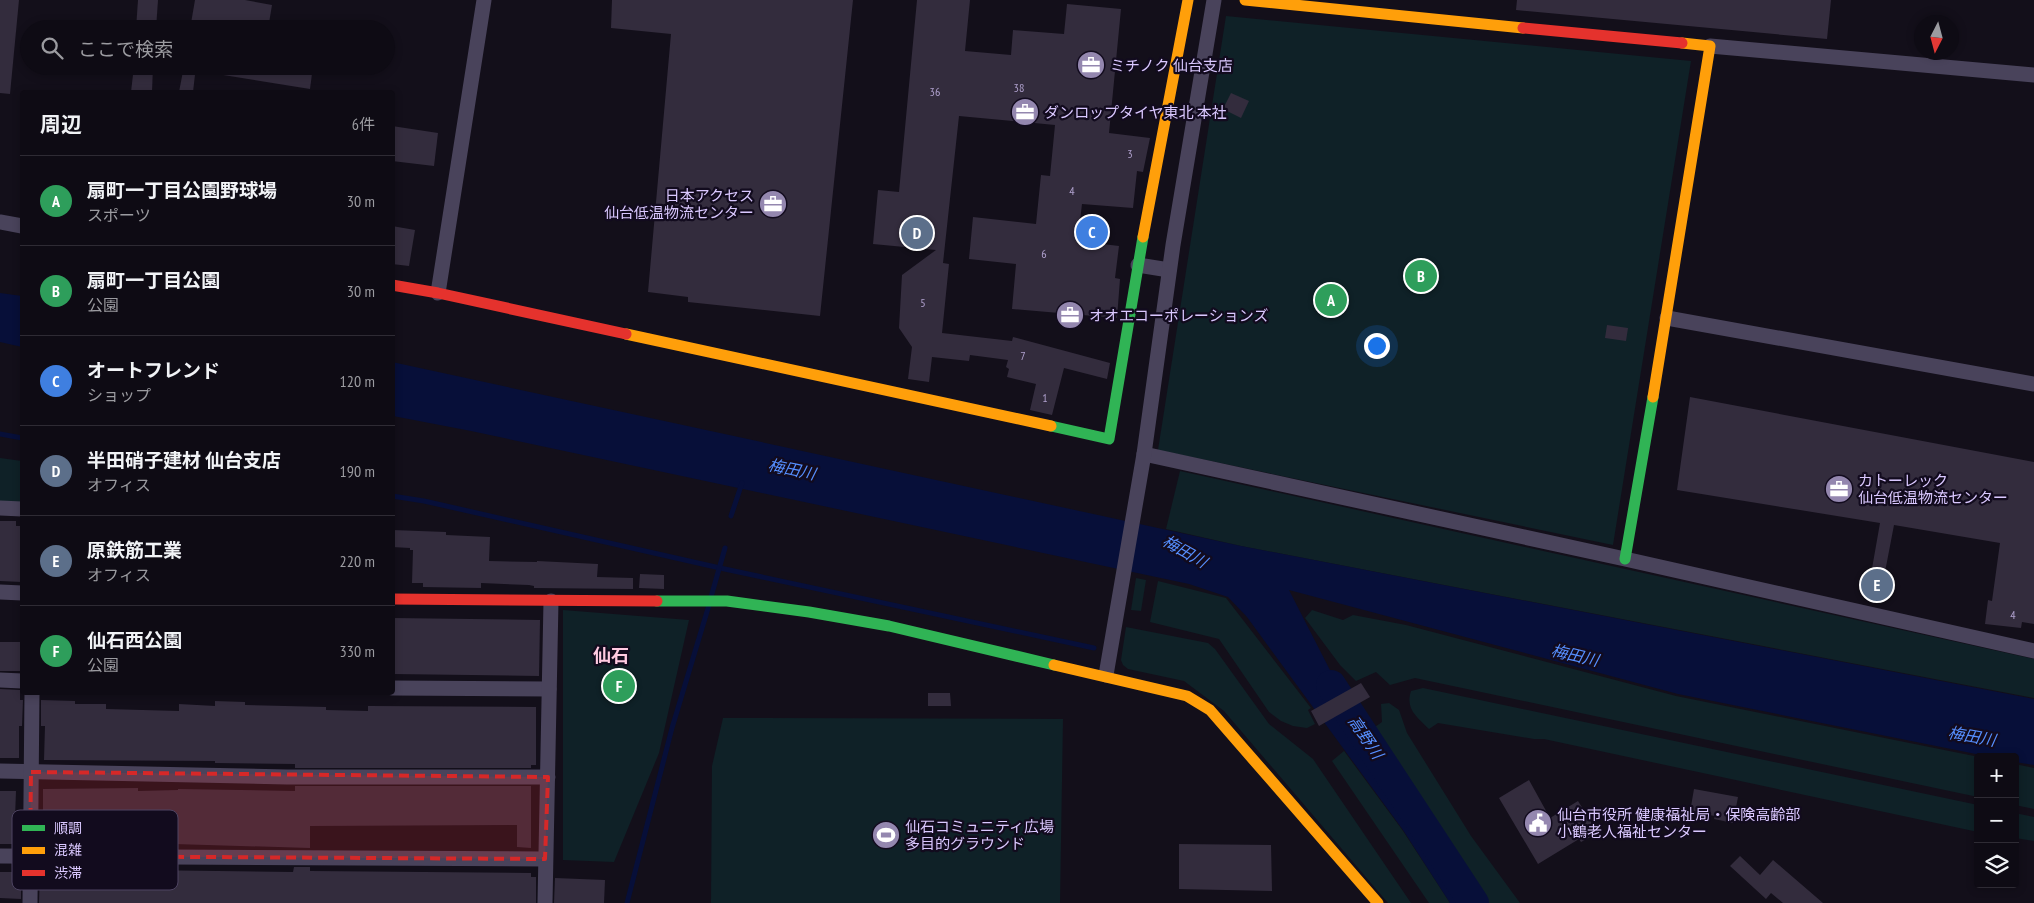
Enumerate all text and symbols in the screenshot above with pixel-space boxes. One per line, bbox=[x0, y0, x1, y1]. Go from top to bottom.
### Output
north arrow bbox=[1914, 15, 1959, 60]
search box bbox=[20, 20, 395, 75]
icon: search bbox=[38, 34, 66, 62]
text: ここで検索 bbox=[78, 37, 173, 61]
office icon: ミチノク 仙台支店 bbox=[1076, 50, 1106, 80]
place label: ミチノク 仙台支店 bbox=[1110, 56, 1233, 75]
house number: 38 bbox=[1014, 80, 1024, 95]
house number: 36 bbox=[930, 84, 940, 99]
office icon: ダンロップタイヤ東北 本社 bbox=[1010, 97, 1040, 127]
place label: ダンロップタイヤ東北 本社 bbox=[1044, 103, 1227, 122]
text: 周辺 bbox=[40, 111, 82, 138]
text: 6件 bbox=[352, 114, 375, 134]
house number: 3 bbox=[1127, 146, 1133, 161]
text: 扇町一丁目公園野球場 bbox=[87, 178, 277, 202]
house number: 4 bbox=[1069, 183, 1075, 198]
place label: 日本アクセス 仙台低温物流センター bbox=[604, 186, 754, 222]
office icon: 日本アクセス 仙台低温物流センター bbox=[758, 189, 788, 219]
text: A bbox=[52, 191, 60, 211]
text: 30 m bbox=[347, 191, 375, 211]
text: スポーツ bbox=[87, 205, 151, 225]
pin: C bbox=[1076, 213, 1108, 251]
pin: D bbox=[901, 214, 933, 252]
house number: 6 bbox=[1041, 246, 1047, 261]
pin: B bbox=[1405, 257, 1437, 295]
text: 扇町一丁目公園 bbox=[87, 268, 220, 292]
text: B bbox=[52, 281, 60, 301]
text: 30 m bbox=[347, 281, 375, 301]
pin: A bbox=[1315, 281, 1347, 319]
text: 公園 bbox=[87, 295, 119, 315]
house number: 5 bbox=[920, 295, 926, 310]
office icon: オオエコーポレーションズ bbox=[1055, 300, 1085, 330]
place label: オオエコーポレーションズ bbox=[1089, 306, 1268, 325]
your location bbox=[1364, 333, 1390, 359]
house number: 7 bbox=[1020, 348, 1026, 363]
text: オートフレンド bbox=[87, 358, 220, 382]
text: C bbox=[52, 371, 60, 391]
text: 120 m bbox=[340, 371, 375, 391]
text: ショップ bbox=[87, 385, 151, 405]
house number: 1 bbox=[1042, 390, 1048, 405]
text: 半田硝子建材 仙台支店 bbox=[87, 448, 281, 472]
water label: 梅田川 bbox=[766, 454, 820, 484]
text: D bbox=[52, 461, 60, 481]
text: 190 m bbox=[340, 461, 375, 481]
place label: カトーレック 仙台低温物流センター bbox=[1858, 471, 2008, 507]
office icon: カトーレック 仙台低温物流センター bbox=[1824, 474, 1854, 504]
text: オフィス bbox=[87, 475, 151, 495]
water label: 梅田川 bbox=[1159, 530, 1213, 573]
text: 原鉄筋工業 bbox=[87, 538, 182, 562]
text: E bbox=[53, 551, 59, 571]
text: 220 m bbox=[340, 551, 375, 571]
text: オフィス bbox=[87, 565, 151, 585]
pin: E bbox=[1861, 566, 1893, 604]
house number: 4 bbox=[2010, 607, 2016, 622]
text: 仙石西公園 bbox=[87, 628, 182, 652]
water label: 梅田川 bbox=[1549, 640, 1603, 671]
text: F bbox=[53, 641, 59, 661]
text: 330 m bbox=[340, 641, 375, 661]
district label: 仙石 bbox=[593, 644, 629, 667]
text: 公園 bbox=[87, 655, 119, 675]
pin: F bbox=[603, 667, 635, 705]
water label: 高野川 bbox=[1344, 712, 1389, 764]
water label: 梅田川 bbox=[1947, 722, 1999, 750]
map controls bbox=[1974, 753, 2019, 888]
button: + bbox=[1974, 753, 2019, 798]
button: − bbox=[1974, 798, 2019, 843]
place label: 仙台市役所 健康福祉局・保険高齢部 小鶴老人福祉センター bbox=[1557, 805, 1800, 841]
public building icon: 仙台市役所 健康福祉局・保険高齢部 小鶴老人福祉センター bbox=[1523, 808, 1553, 838]
legend bbox=[12, 810, 178, 890]
place label: 仙石コミュニティ広場 多目的グラウンド bbox=[905, 817, 1054, 853]
text: 順調 bbox=[54, 819, 82, 837]
sports icon: 仙石コミュニティ広場 多目的グラウンド bbox=[871, 820, 901, 850]
text: 混雑 bbox=[54, 841, 82, 859]
button: layers bbox=[1974, 843, 2019, 888]
text: 渋滞 bbox=[54, 864, 82, 882]

